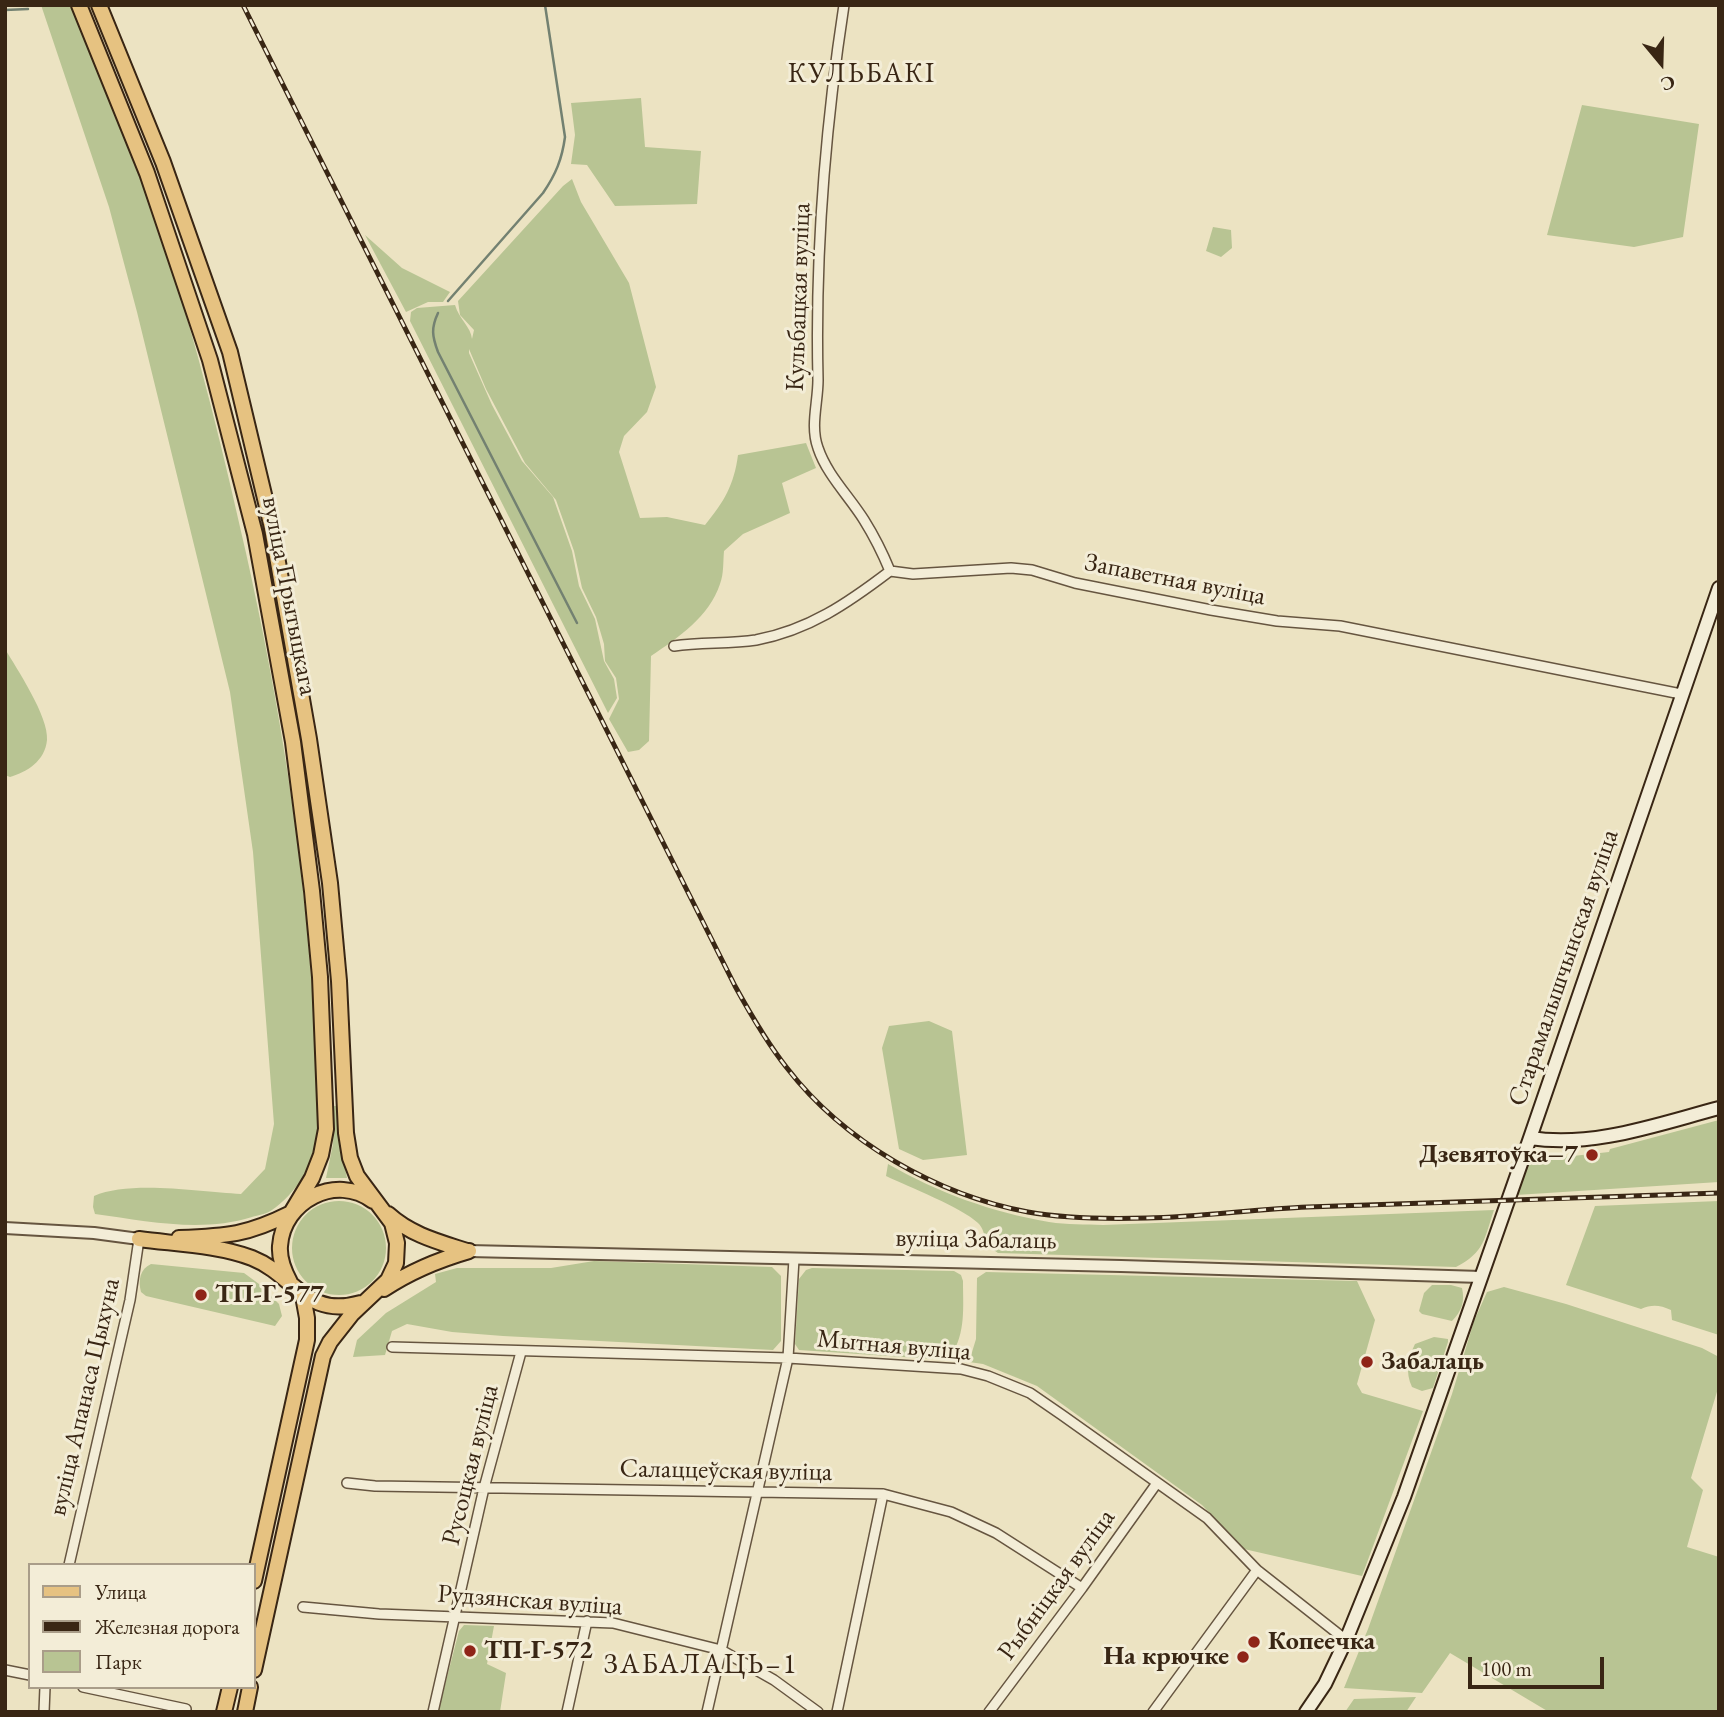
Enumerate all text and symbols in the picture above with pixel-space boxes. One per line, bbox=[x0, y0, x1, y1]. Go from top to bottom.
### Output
north arrow bbox=[1626, 28, 1696, 98]
district label: КУЛЬБАКІ bbox=[789, 57, 935, 91]
text: С bbox=[1658, 69, 1678, 97]
street label: Кульбацкая вуліца bbox=[780, 202, 818, 392]
street label: вуліца Прытыцкага bbox=[254, 494, 324, 698]
street label: Запаветная вуліца bbox=[1082, 547, 1268, 613]
street label: Старамалышчынская вуліца bbox=[1502, 826, 1626, 1110]
place label: Дзевятоўка–7 bbox=[1419, 1139, 1578, 1171]
marker: Дзевятоўка–7 bbox=[1584, 1147, 1600, 1163]
street label: вуліца Забалаць bbox=[895, 1223, 1057, 1257]
street label: вуліца Апанаса Цыхуна bbox=[42, 1275, 128, 1519]
place label: ТП-Г-577 bbox=[215, 1279, 324, 1311]
marker: ТП-Г-577 bbox=[193, 1287, 209, 1303]
street label: Мытная вуліца bbox=[816, 1324, 972, 1368]
place label: Забалаць bbox=[1381, 1346, 1484, 1378]
marker: Забалаць bbox=[1359, 1354, 1375, 1370]
street label: Русоцкая вуліца bbox=[436, 1381, 506, 1549]
street label: Салаццеўская вуліца bbox=[619, 1454, 833, 1488]
street label: Рыбніцкая вуліца bbox=[992, 1503, 1122, 1667]
legend bbox=[28, 1563, 256, 1689]
text: Улица bbox=[95, 1578, 147, 1605]
street label: Рудзянская вуліца bbox=[436, 1579, 624, 1623]
text: Железная дорога bbox=[95, 1613, 240, 1640]
place label: Копеечка bbox=[1268, 1626, 1375, 1658]
marker: Копеечка bbox=[1246, 1634, 1262, 1650]
place label: ТП-Г-572 bbox=[484, 1635, 593, 1667]
place label: На крючке bbox=[1104, 1641, 1229, 1673]
marker: ТП-Г-572 bbox=[462, 1643, 478, 1659]
scale bar bbox=[1472, 1644, 1608, 1688]
text: Парк bbox=[95, 1648, 142, 1675]
district label: ЗАБАЛАЦЬ–1 bbox=[605, 1648, 797, 1682]
marker: На крючке bbox=[1235, 1649, 1251, 1665]
text: 100 m bbox=[1481, 1655, 1532, 1682]

